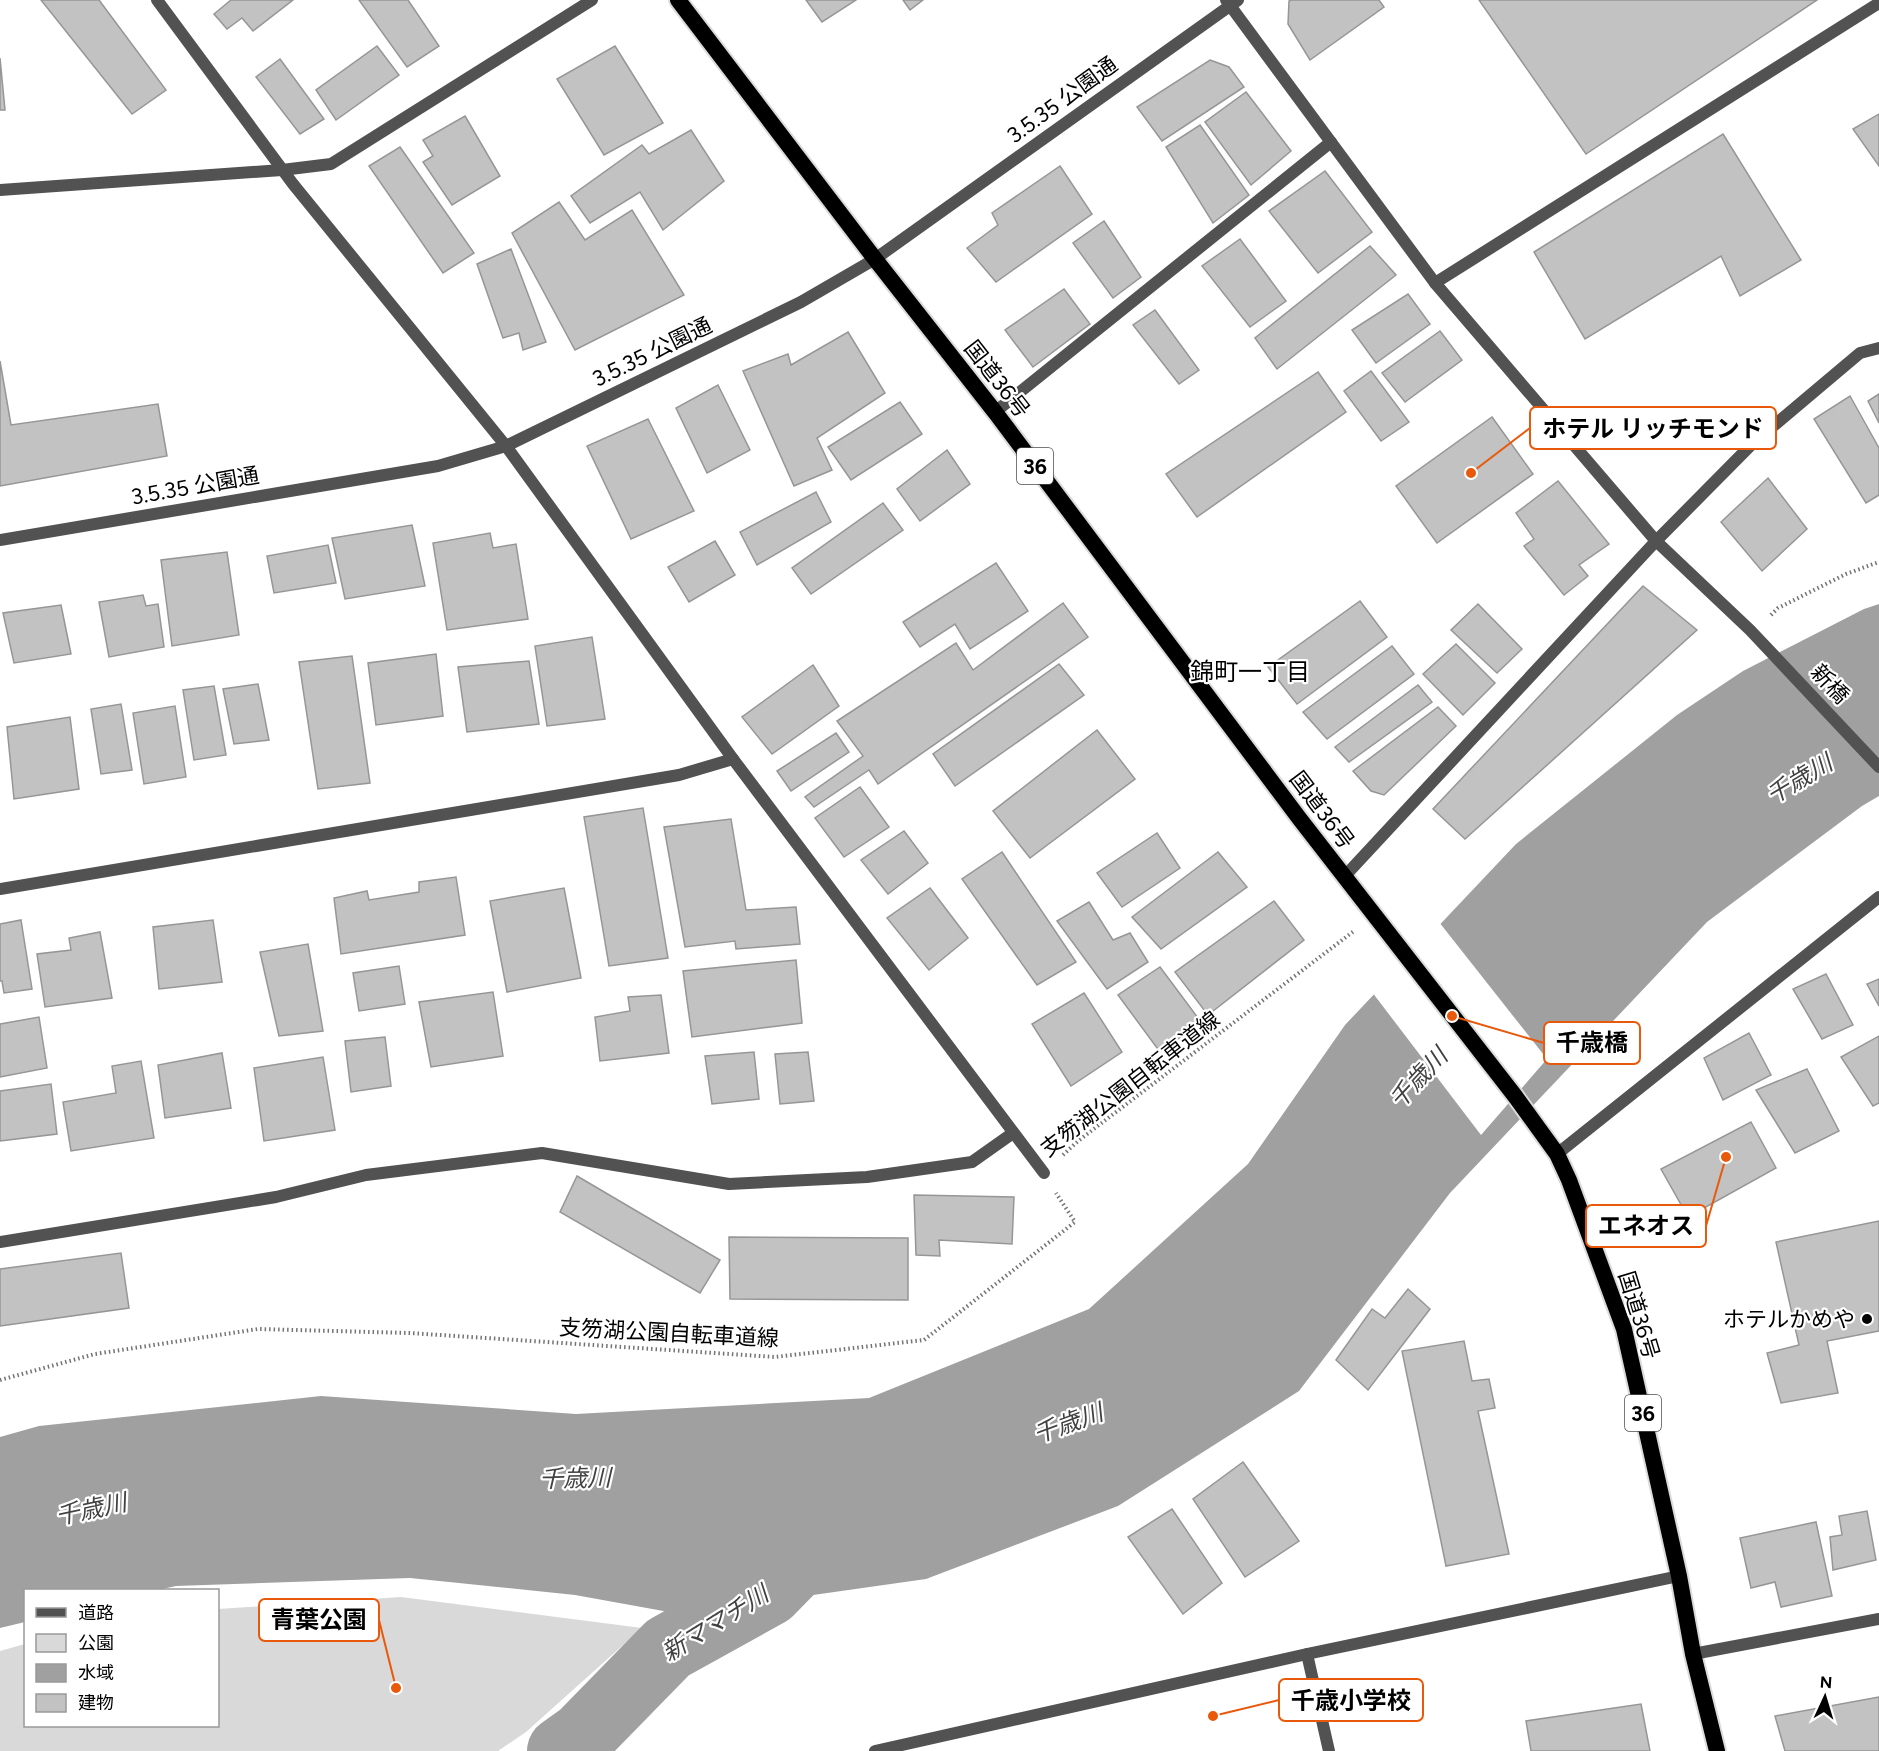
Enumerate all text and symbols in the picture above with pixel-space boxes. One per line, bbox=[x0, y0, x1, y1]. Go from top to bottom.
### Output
street label: 3.5.35 公園通 bbox=[1002, 51, 1122, 149]
street label: 3.5.35 公園通 bbox=[588, 311, 716, 393]
street label: 国道36号 bbox=[959, 335, 1035, 423]
callout: ホテル リッチモンド bbox=[1530, 407, 1776, 449]
text: ホテル リッチモンド bbox=[1542, 414, 1764, 443]
road number: 36 bbox=[1017, 448, 1053, 484]
street label: 3.5.35 公園通 bbox=[129, 461, 261, 511]
district label: 錦町一丁目 bbox=[1190, 657, 1310, 686]
street label: 新橋 bbox=[1805, 659, 1855, 709]
water label: 千歳川 bbox=[1761, 746, 1840, 810]
street label: 国道36号 bbox=[1284, 766, 1360, 854]
street label: 支笏湖公園自転車道線 bbox=[1035, 1006, 1225, 1162]
callout: 千歳橋 bbox=[1544, 1022, 1640, 1064]
text: 千歳橋 bbox=[1556, 1028, 1628, 1057]
water label: 千歳川 bbox=[1383, 1040, 1455, 1114]
callout: エネオス bbox=[1586, 1205, 1706, 1247]
text: エネオス bbox=[1598, 1211, 1694, 1240]
street label: 国道36号 bbox=[1613, 1268, 1665, 1362]
place label: ホテルかめや bbox=[1723, 1306, 1855, 1333]
marker: ホテルかめや bbox=[1860, 1312, 1874, 1326]
street label: 支笏湖公園自転車道線 bbox=[558, 1314, 780, 1352]
road number: 36 bbox=[1625, 1395, 1661, 1431]
water label: 千歳川 bbox=[1029, 1396, 1110, 1449]
water label: 千歳川 bbox=[539, 1463, 614, 1493]
water label: 千歳川 bbox=[53, 1487, 132, 1531]
water label: 新ママチ川 bbox=[656, 1577, 776, 1667]
legend bbox=[24, 1589, 219, 1727]
callout: 青葉公園 bbox=[259, 1599, 379, 1641]
text: 道路 bbox=[78, 1602, 114, 1624]
text: 青葉公園 bbox=[271, 1605, 367, 1634]
text: 公園 bbox=[78, 1632, 114, 1654]
text: 水域 bbox=[78, 1662, 114, 1684]
north arrow bbox=[1795, 1667, 1855, 1727]
text: N bbox=[1819, 1673, 1833, 1692]
callout: 千歳小学校 bbox=[1279, 1679, 1423, 1721]
text: 千歳小学校 bbox=[1291, 1686, 1411, 1715]
text: 建物 bbox=[78, 1692, 114, 1714]

